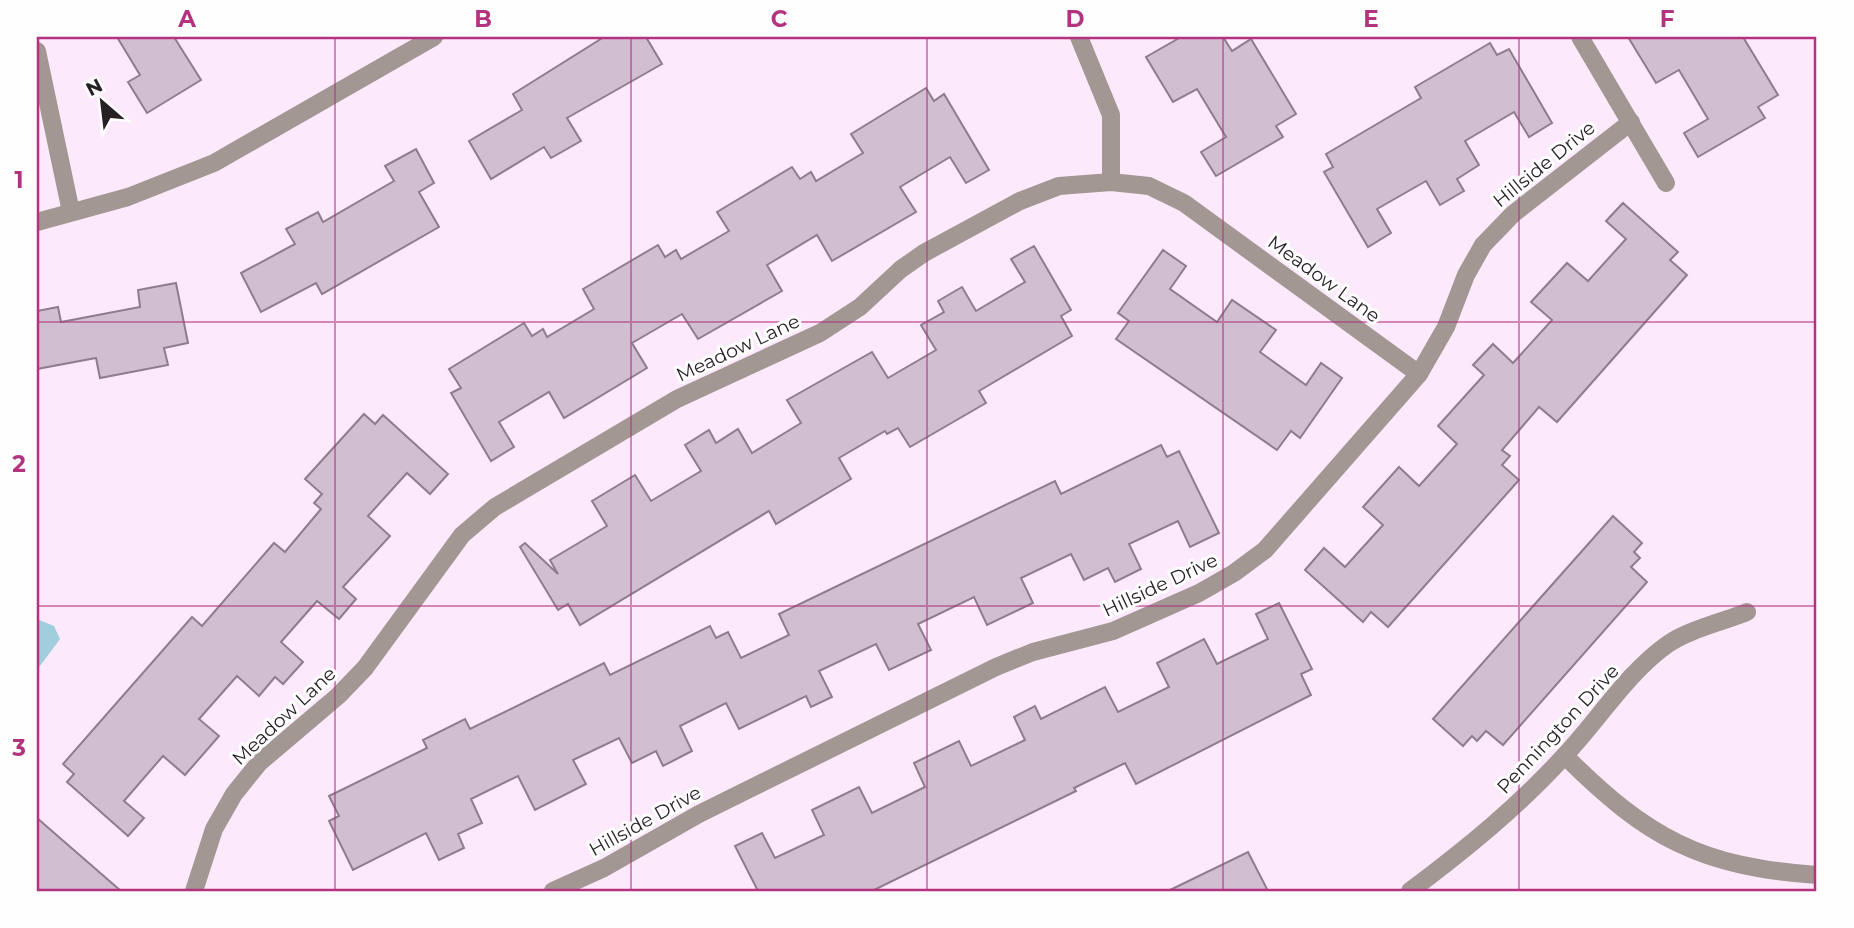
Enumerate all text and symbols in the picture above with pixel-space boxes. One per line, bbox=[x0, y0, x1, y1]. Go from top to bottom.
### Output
text: A bbox=[177, 5, 196, 33]
text: B bbox=[474, 5, 492, 33]
text: C bbox=[771, 5, 788, 33]
text: D bbox=[1066, 5, 1085, 33]
text: E bbox=[1363, 5, 1379, 33]
text: F bbox=[1660, 5, 1675, 33]
north arrow bbox=[66, 66, 136, 136]
text: N bbox=[82, 74, 106, 101]
street label: Hillside Drive bbox=[1488, 116, 1600, 212]
text: 1 bbox=[14, 166, 24, 194]
street label: Meadow Lane bbox=[1263, 230, 1385, 328]
street label: Meadow Lane bbox=[673, 309, 803, 387]
text: 2 bbox=[12, 450, 26, 478]
street label: Hillside Drive bbox=[1099, 548, 1221, 622]
street label: Pennington Drive bbox=[1492, 660, 1624, 798]
street label: Meadow Lane bbox=[227, 662, 341, 770]
text: 3 bbox=[11, 734, 26, 762]
street label: Hillside Drive bbox=[585, 781, 705, 861]

